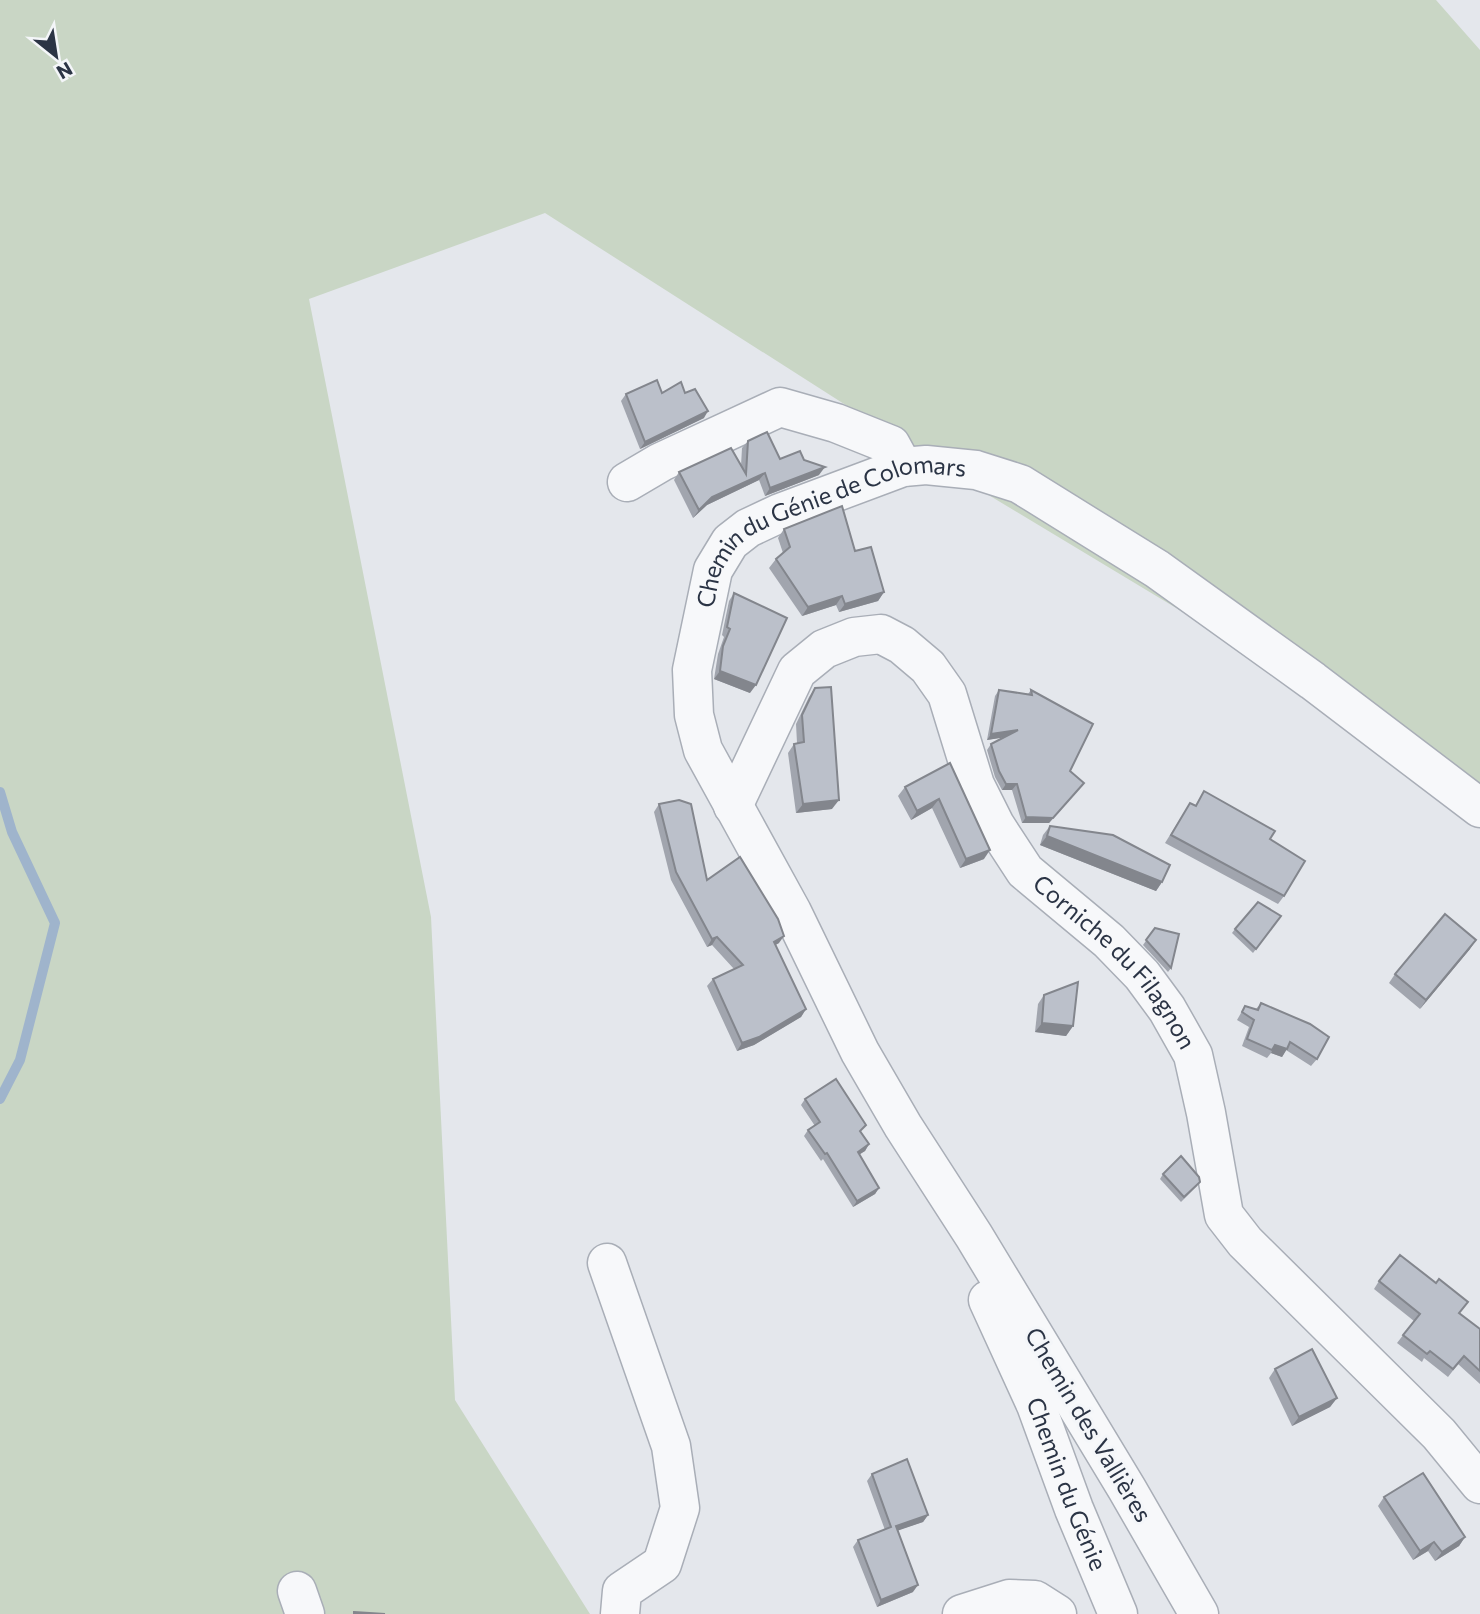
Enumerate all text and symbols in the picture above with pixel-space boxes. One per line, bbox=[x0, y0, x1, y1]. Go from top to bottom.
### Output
north arrow bbox=[21, 21, 91, 91]
text: N bbox=[53, 58, 77, 85]
street label: Chemin du Génie de Colomars bbox=[689, 448, 968, 610]
street label: Corniche du Filagnon bbox=[1028, 868, 1203, 1054]
street label: Chemin des Vallières bbox=[1020, 1322, 1159, 1527]
street label: Chemin du Génie bbox=[1021, 1393, 1114, 1574]

